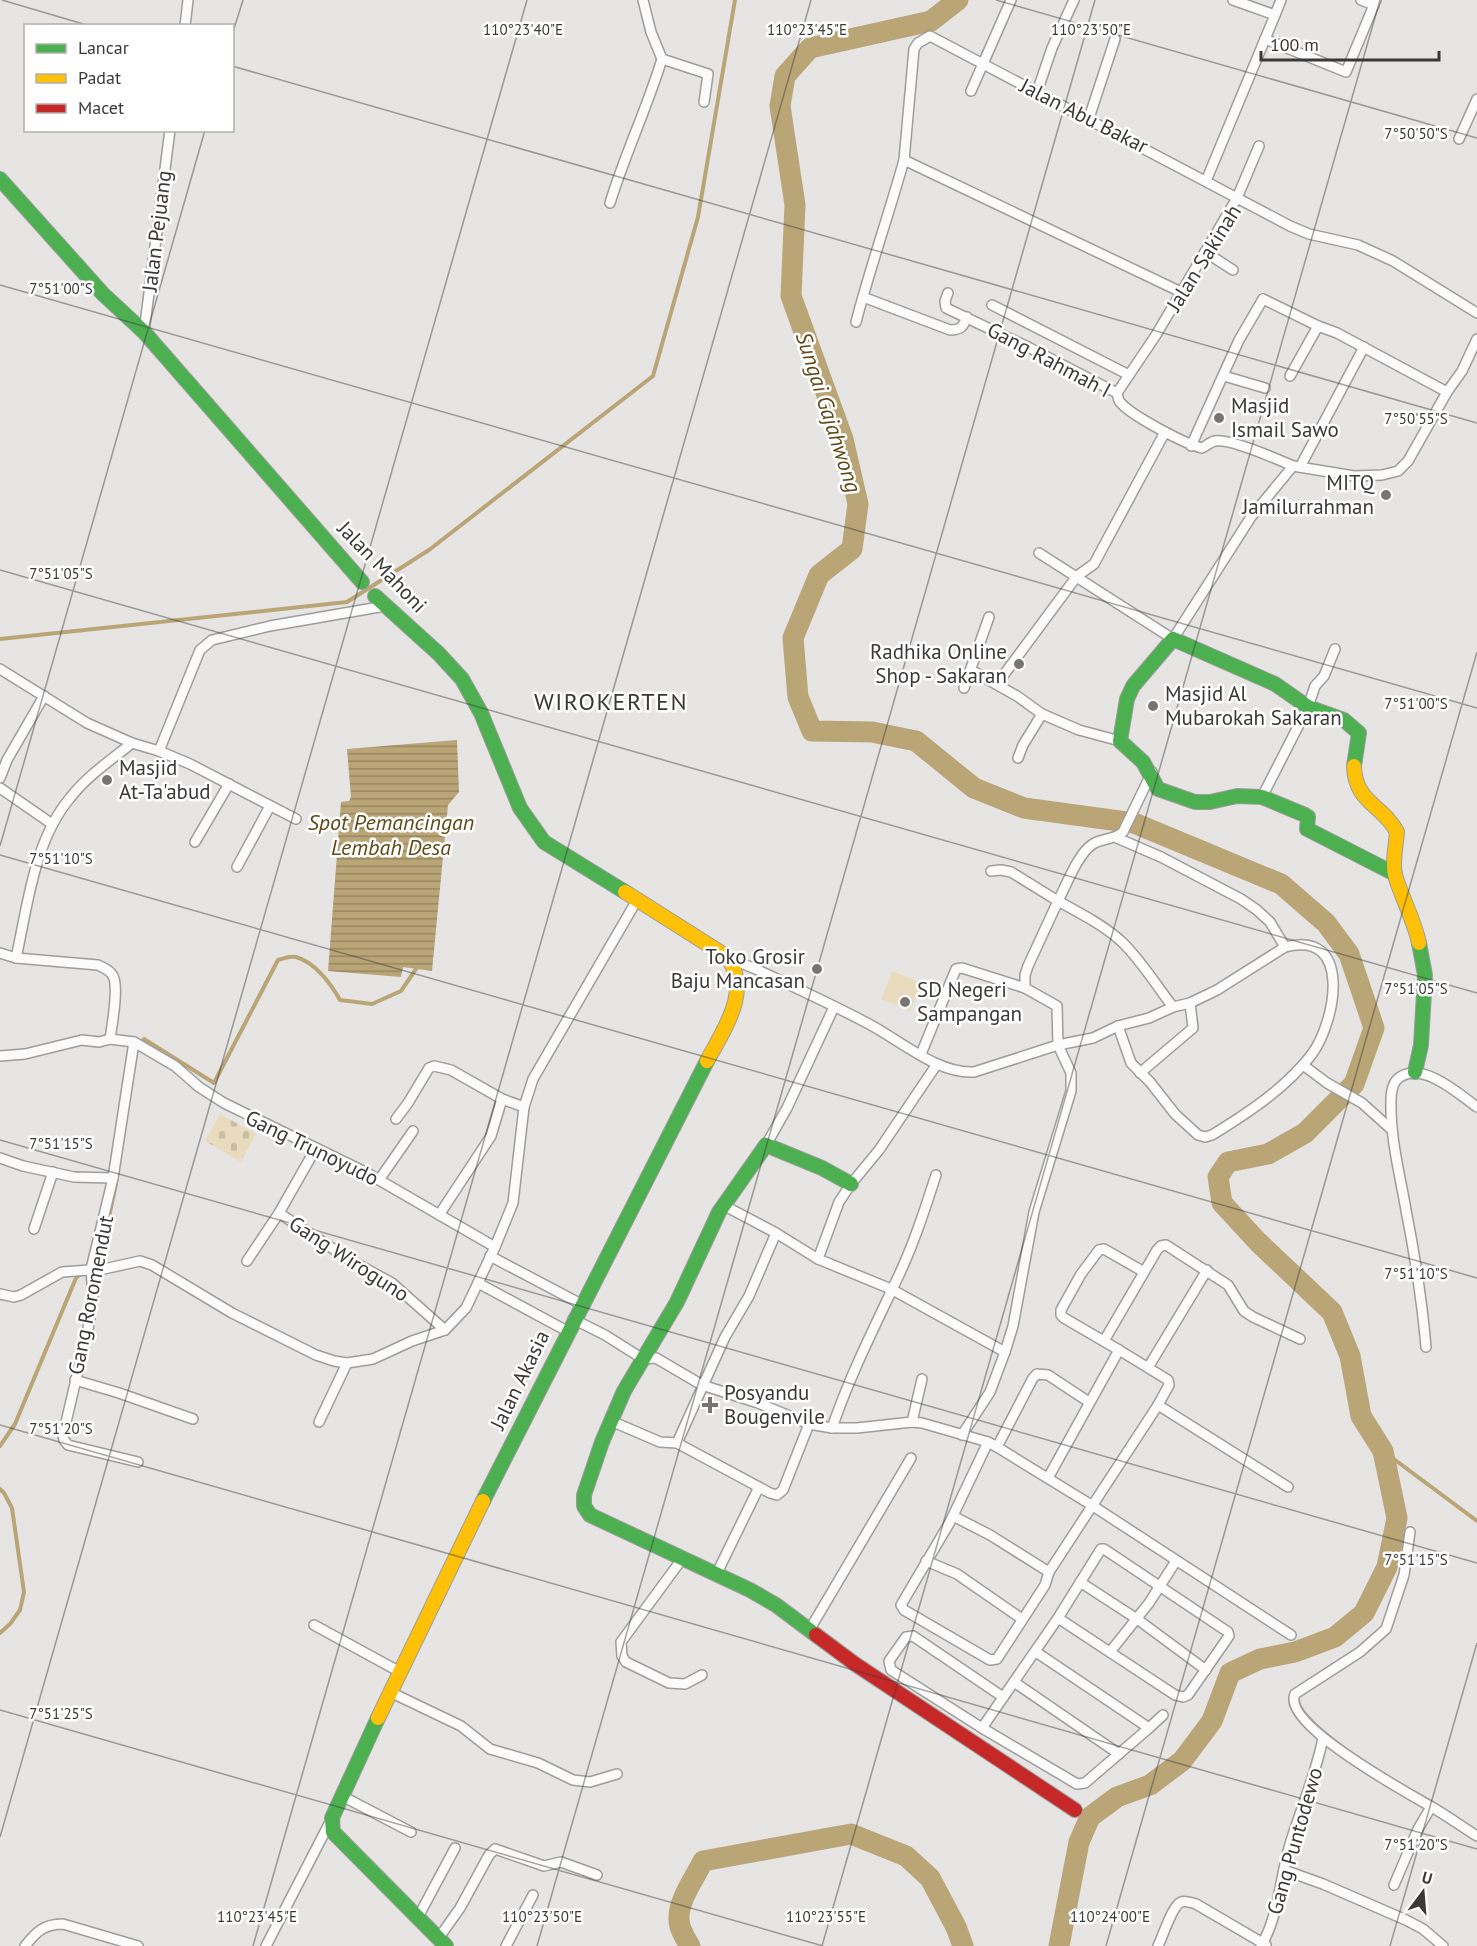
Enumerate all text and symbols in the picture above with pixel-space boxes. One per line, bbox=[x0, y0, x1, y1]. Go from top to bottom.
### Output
text: 110°23'40"E bbox=[483, 20, 563, 39]
text: 110°23'45"E bbox=[767, 20, 847, 39]
text: 110°23'50"E bbox=[1051, 20, 1131, 39]
legend bbox=[24, 24, 234, 132]
scale bar bbox=[1261, 24, 1440, 62]
text: 100 m bbox=[1270, 33, 1319, 56]
text: Lancar bbox=[78, 36, 129, 59]
text: Padat bbox=[78, 66, 121, 89]
street label: Jalan Abu Bakar bbox=[1015, 71, 1153, 159]
text: Macet bbox=[78, 96, 124, 119]
text: 7°50'50"S bbox=[1384, 124, 1448, 143]
street label: Jalan Pejuang bbox=[136, 169, 177, 294]
street label: Jalan Sakinah bbox=[1160, 199, 1247, 317]
text: 7°51'00"S bbox=[29, 279, 93, 298]
street label: Gang Rahmah I bbox=[983, 316, 1116, 404]
water label: Sungai Gajahwong bbox=[790, 328, 868, 496]
place label: Masjid Ismail Sawo bbox=[1231, 392, 1339, 443]
text: 7°50'55"S bbox=[1384, 409, 1448, 428]
marker: Masjid Ismail Sawo bbox=[1212, 411, 1226, 425]
place label: MITQ Jamilurrahman bbox=[1241, 469, 1375, 520]
marker: MITQ Jamilurrahman bbox=[1379, 488, 1393, 502]
street label: Jalan Mahoni bbox=[331, 514, 433, 618]
text: 7°51'05"S bbox=[29, 564, 93, 583]
place label: Radhika Online Shop - Sakaran bbox=[870, 638, 1007, 689]
marker: Radhika Online Shop - Sakaran bbox=[1012, 657, 1026, 671]
place label: Masjid Al Mubarokah Sakaran bbox=[1165, 680, 1342, 731]
district label: WIROKERTEN bbox=[534, 686, 688, 717]
text: 7°51'00"S bbox=[1384, 694, 1448, 713]
marker: Masjid Al Mubarokah Sakaran bbox=[1146, 699, 1160, 713]
place label: Masjid At-Ta'abud bbox=[119, 754, 211, 805]
marker: Masjid At-Ta'abud bbox=[100, 773, 114, 787]
water label: Spot Pemancingan Lembah Desa bbox=[308, 808, 474, 861]
text: 7°51'10"S bbox=[29, 849, 93, 868]
place label: Toko Grosir Baju Mancasan bbox=[671, 943, 805, 994]
marker: Toko Grosir Baju Mancasan bbox=[810, 962, 824, 976]
place label: SD Negeri Sampangan bbox=[917, 976, 1022, 1027]
text: 7°51'05"S bbox=[1384, 979, 1448, 998]
marker: SD Negeri Sampangan bbox=[898, 995, 912, 1009]
street label: Gang Trunoyudo bbox=[241, 1104, 383, 1191]
text: 7°51'15"S bbox=[29, 1134, 93, 1153]
street label: Gang Wiroguno bbox=[284, 1210, 414, 1307]
street label: Gang Roromendut bbox=[62, 1213, 119, 1377]
text: 7°51'10"S bbox=[1384, 1264, 1448, 1283]
street label: Jalan Akasia bbox=[483, 1326, 555, 1435]
place label: Posyandu Bougenvile bbox=[724, 1379, 825, 1430]
marker: Posyandu Bougenvile bbox=[701, 1396, 719, 1414]
text: 7°51'20"S bbox=[29, 1419, 93, 1438]
text: 7°51'15"S bbox=[1384, 1550, 1448, 1569]
text: 7°51'25"S bbox=[29, 1704, 93, 1723]
street label: Gang Puntodewo bbox=[1261, 1764, 1328, 1918]
text: 7°51'20"S bbox=[1384, 1835, 1448, 1854]
north arrow bbox=[1393, 1862, 1453, 1922]
text: U bbox=[1420, 1867, 1435, 1889]
text: 110°23'45"E bbox=[217, 1907, 297, 1926]
text: 110°23'50"E bbox=[502, 1907, 582, 1926]
text: 110°23'55"E bbox=[786, 1907, 866, 1926]
text: 110°24'00"E bbox=[1070, 1907, 1150, 1926]

